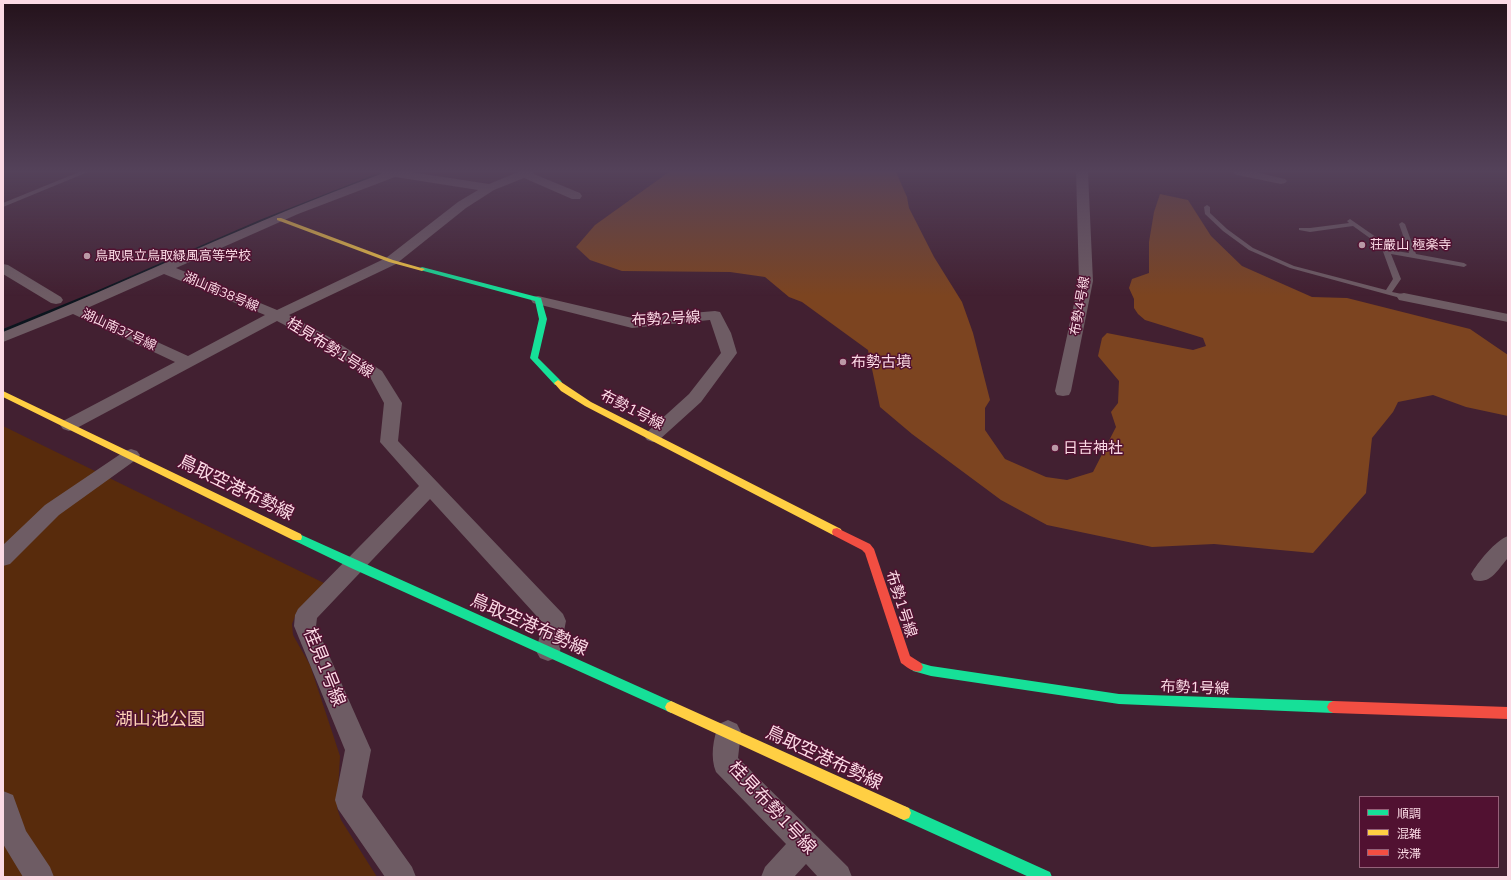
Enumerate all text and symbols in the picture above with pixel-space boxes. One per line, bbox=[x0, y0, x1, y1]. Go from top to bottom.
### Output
place label: 荘嚴山 極楽寺 bbox=[1370, 237, 1451, 253]
marker: 荘嚴山 極楽寺 bbox=[1357, 240, 1367, 250]
place label: 鳥取県立鳥取緑風高等学校 bbox=[95, 248, 251, 264]
marker: 鳥取県立鳥取緑風高等学校 bbox=[82, 251, 92, 261]
street label: 湖山南38号線 bbox=[181, 269, 261, 315]
street label: 布勢4号線 bbox=[1067, 275, 1093, 337]
street label: 湖山南37号線 bbox=[79, 306, 159, 354]
street label: 布勢2号線 bbox=[631, 308, 701, 330]
street label: 桂見布勢1号線 bbox=[283, 314, 377, 382]
place label: 布勢古墳 bbox=[851, 353, 911, 371]
marker: 布勢古墳 bbox=[838, 357, 848, 367]
street label: 布勢1号線 bbox=[597, 386, 667, 434]
place label: 日吉神社 bbox=[1063, 439, 1123, 457]
marker: 日吉神社 bbox=[1050, 443, 1060, 453]
street label: 鳥取空港布勢線 bbox=[175, 451, 297, 525]
street label: 布勢1号線 bbox=[882, 568, 920, 640]
street label: 鳥取空港布勢線 bbox=[467, 590, 591, 660]
street label: 桂見1号線 bbox=[298, 625, 350, 709]
street label: 布勢1号線 bbox=[1160, 678, 1230, 698]
park label: 湖山池公園 bbox=[115, 709, 205, 731]
street label: 鳥取空港布勢線 bbox=[762, 722, 886, 794]
street label: 桂見布勢1号線 bbox=[724, 757, 820, 859]
legend bbox=[1359, 796, 1499, 868]
text: 順調 bbox=[1397, 806, 1421, 821]
text: 混雑 bbox=[1397, 826, 1421, 841]
text: 渋滞 bbox=[1397, 846, 1421, 861]

